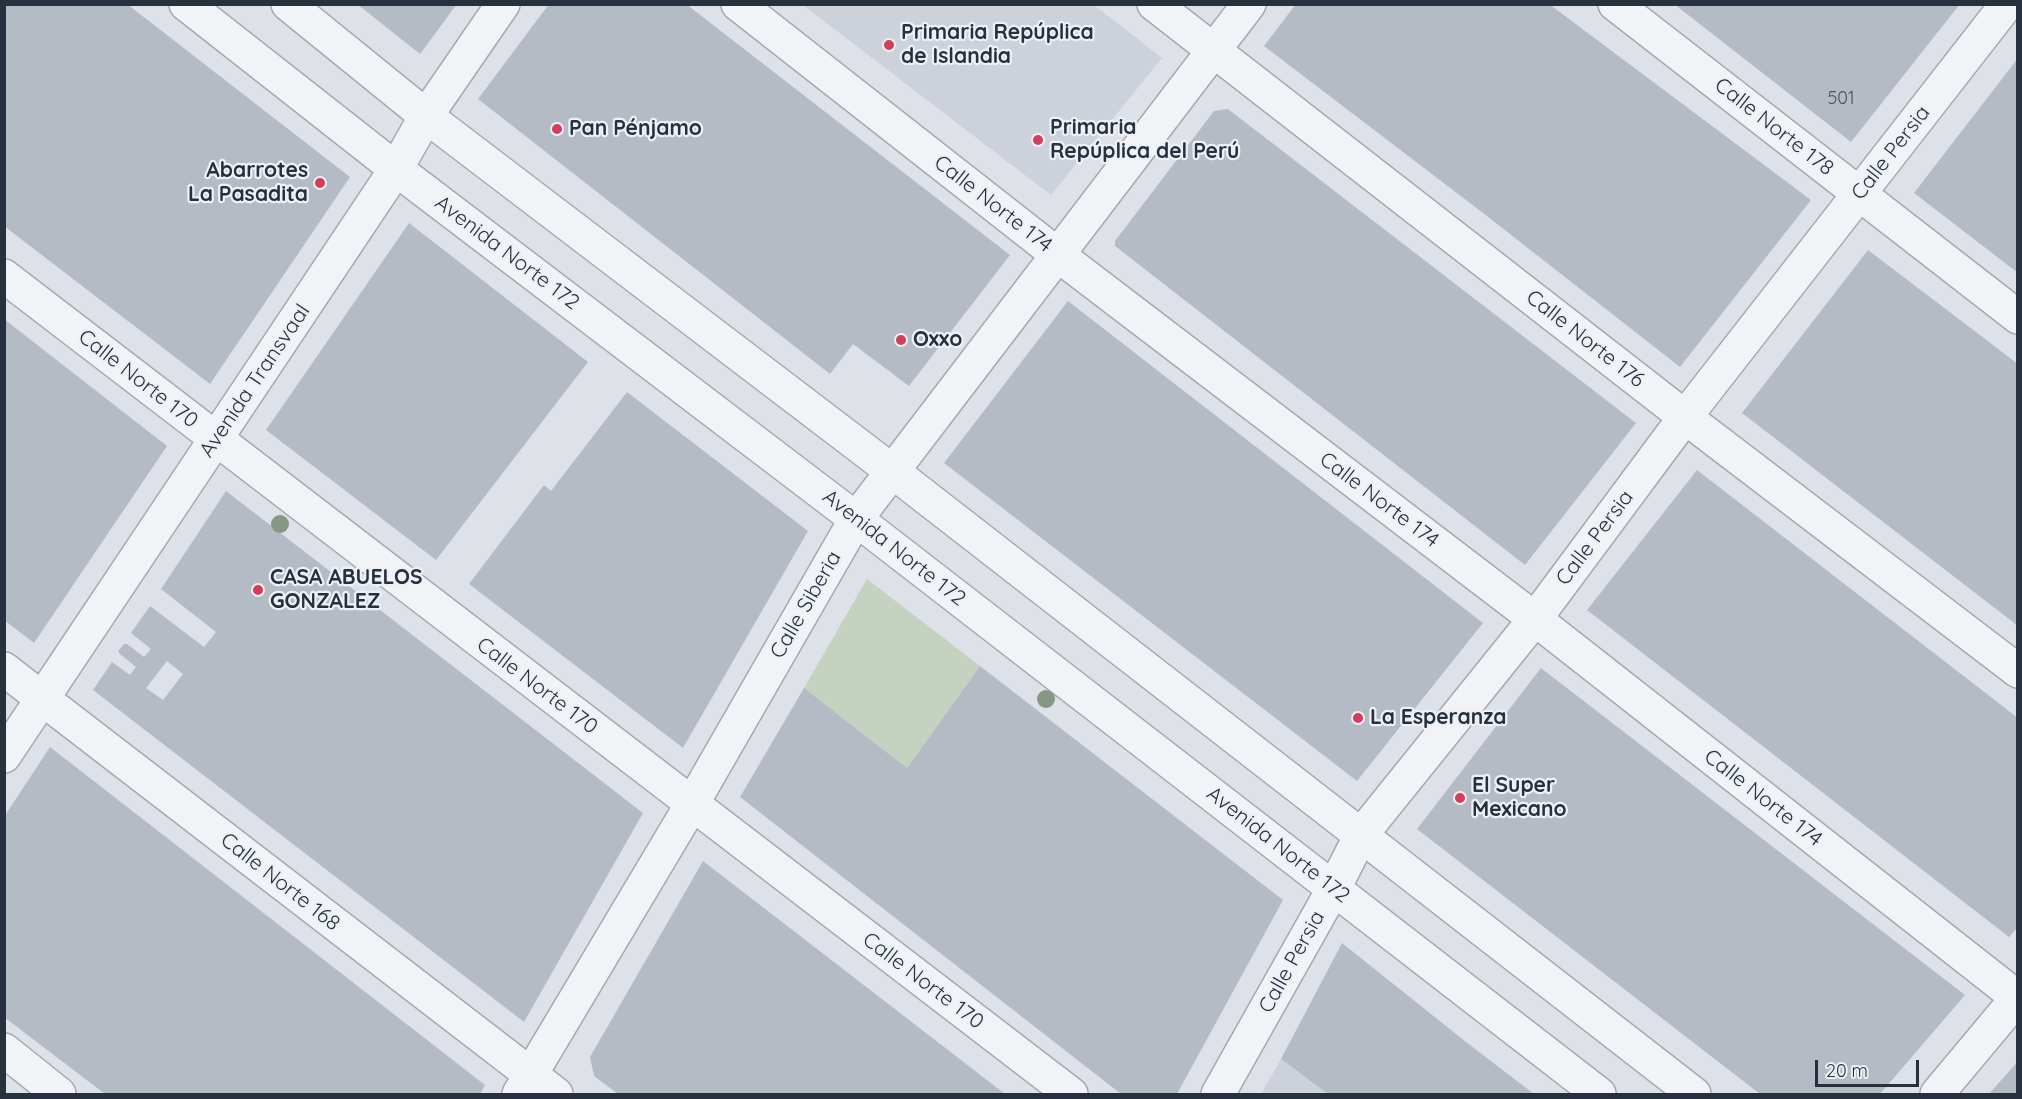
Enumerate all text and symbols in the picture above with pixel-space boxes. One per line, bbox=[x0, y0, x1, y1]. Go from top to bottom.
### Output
place label: Primaria Repúplica de Islandia bbox=[901, 20, 1094, 70]
marker: Primaria Repúplica de Islandia bbox=[882, 38, 896, 52]
street label: Calle Norte 178 bbox=[1709, 73, 1839, 181]
house number: 501 bbox=[1827, 88, 1855, 110]
street label: Calle Persia bbox=[1846, 101, 1936, 205]
place label: Primaria Repúplica del Perú bbox=[1050, 115, 1239, 165]
place label: Pan Pénjamo bbox=[569, 116, 702, 142]
marker: Pan Pénjamo bbox=[550, 122, 564, 136]
marker: Primaria Repúplica del Perú bbox=[1031, 133, 1045, 147]
street label: Calle Norte 174 bbox=[929, 150, 1057, 258]
place label: Abarrotes La Pasadita bbox=[188, 158, 308, 208]
marker: Abarrotes La Pasadita bbox=[313, 176, 327, 190]
street label: Avenida Norte 172 bbox=[430, 190, 584, 316]
street label: Calle Norte 176 bbox=[1521, 285, 1649, 393]
street label: Avenida Transvaal bbox=[194, 300, 316, 462]
street label: Calle Norte 170 bbox=[73, 324, 203, 434]
place label: Oxxo bbox=[913, 327, 962, 353]
marker: Oxxo bbox=[894, 333, 908, 347]
street label: Calle Norte 174 bbox=[1314, 447, 1444, 553]
street label: Avenida Norte 172 bbox=[817, 484, 971, 612]
street label: Calle Persia bbox=[1551, 485, 1639, 591]
street label: Calle Siberia bbox=[765, 547, 847, 663]
place label: CASA ABUELOS GONZALEZ bbox=[270, 565, 422, 615]
marker: CASA ABUELOS GONZALEZ bbox=[251, 583, 265, 597]
street label: Calle Norte 170 bbox=[471, 632, 603, 740]
place label: La Esperanza bbox=[1370, 705, 1506, 731]
marker: La Esperanza bbox=[1351, 711, 1365, 725]
street label: Calle Norte 174 bbox=[1699, 744, 1827, 852]
place label: El Super Mexicano bbox=[1472, 773, 1566, 823]
street label: Avenida Norte 172 bbox=[1201, 781, 1355, 909]
marker: El Super Mexicano bbox=[1453, 791, 1467, 805]
street label: Calle Norte 168 bbox=[215, 828, 345, 936]
street label: Calle Persia bbox=[1254, 907, 1330, 1017]
street label: Calle Norte 170 bbox=[857, 927, 989, 1035]
scale bar bbox=[1818, 1048, 1922, 1086]
text: 20 m bbox=[1826, 1059, 1868, 1082]

